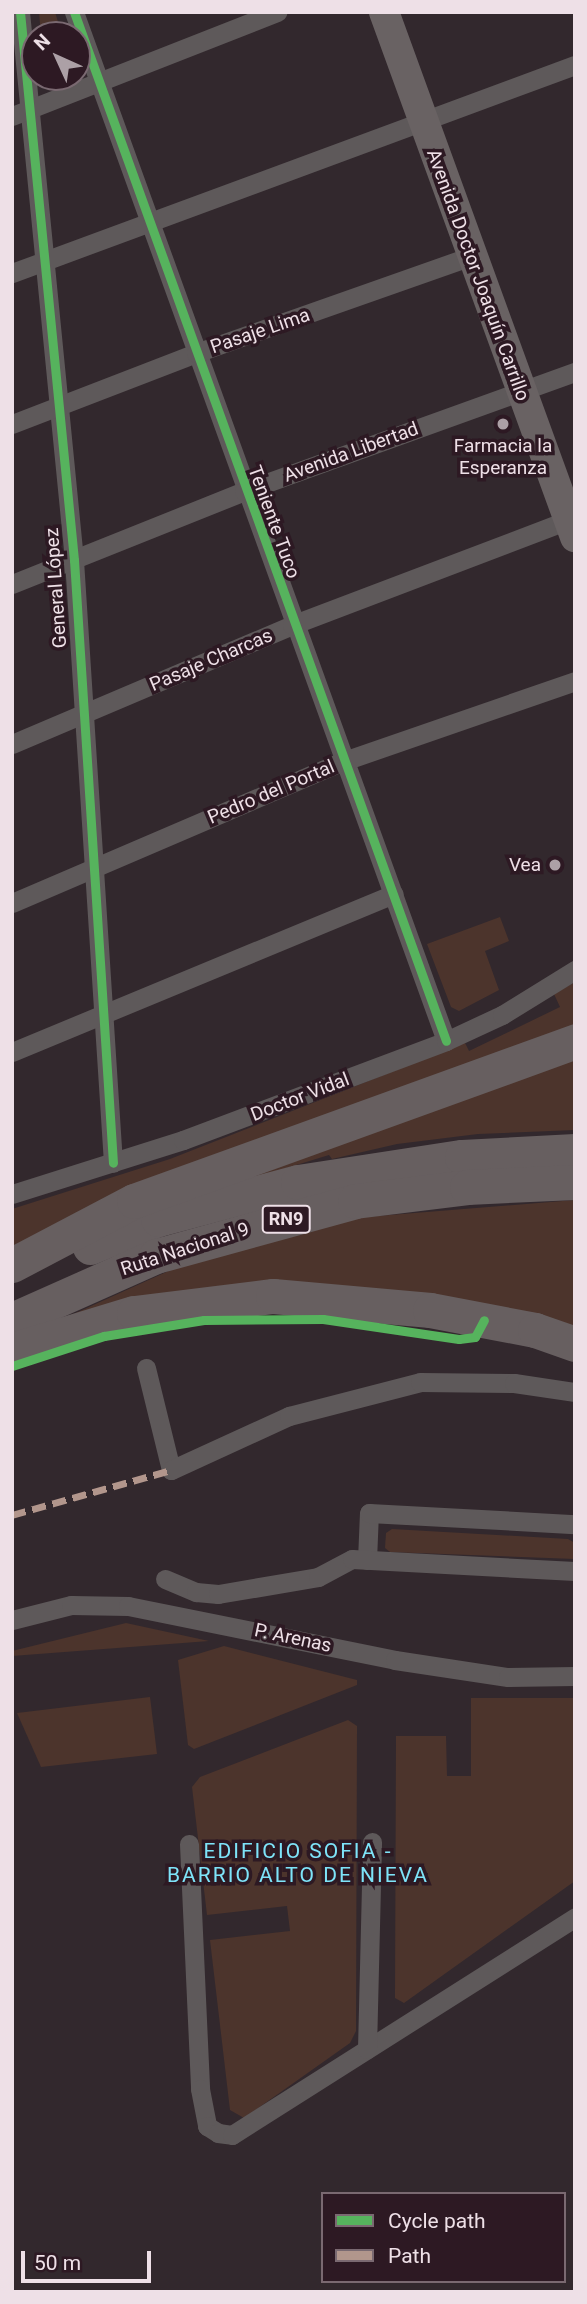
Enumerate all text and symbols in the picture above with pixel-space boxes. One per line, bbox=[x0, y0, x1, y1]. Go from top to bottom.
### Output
north arrow bbox=[21, 21, 91, 91]
text: N bbox=[29, 29, 55, 55]
street label: Avenida Doctor Joaquín Carrillo bbox=[422, 146, 534, 404]
street label: Pasaje Lima bbox=[207, 303, 313, 359]
marker: Farmacia la Esperanza bbox=[495, 416, 511, 432]
street label: Avenida Libertad bbox=[281, 417, 421, 487]
place label: Farmacia la Esperanza bbox=[454, 435, 552, 479]
street label: Teniente Tuco bbox=[243, 462, 305, 582]
street label: General López bbox=[40, 527, 72, 649]
street label: Pasaje Charcas bbox=[146, 624, 276, 696]
street label: Pedro del Portal bbox=[204, 755, 338, 829]
place label: Vea bbox=[509, 854, 541, 876]
marker: Vea bbox=[547, 857, 563, 873]
street label: Doctor Vidal bbox=[248, 1068, 352, 1126]
road number: RN9 bbox=[262, 1204, 310, 1234]
street label: Ruta Nacional 9 bbox=[118, 1218, 252, 1280]
street label: P. Arenas bbox=[252, 1619, 334, 1657]
district label: EDIFICIO SOFIA - BARRIO ALTO DE NIEVA bbox=[170, 1838, 426, 1888]
legend bbox=[321, 2192, 566, 2283]
text: Cycle path bbox=[388, 2209, 486, 2233]
scale bar bbox=[24, 2238, 154, 2282]
text: Path bbox=[388, 2244, 431, 2268]
text: 50 m bbox=[34, 2251, 81, 2275]

